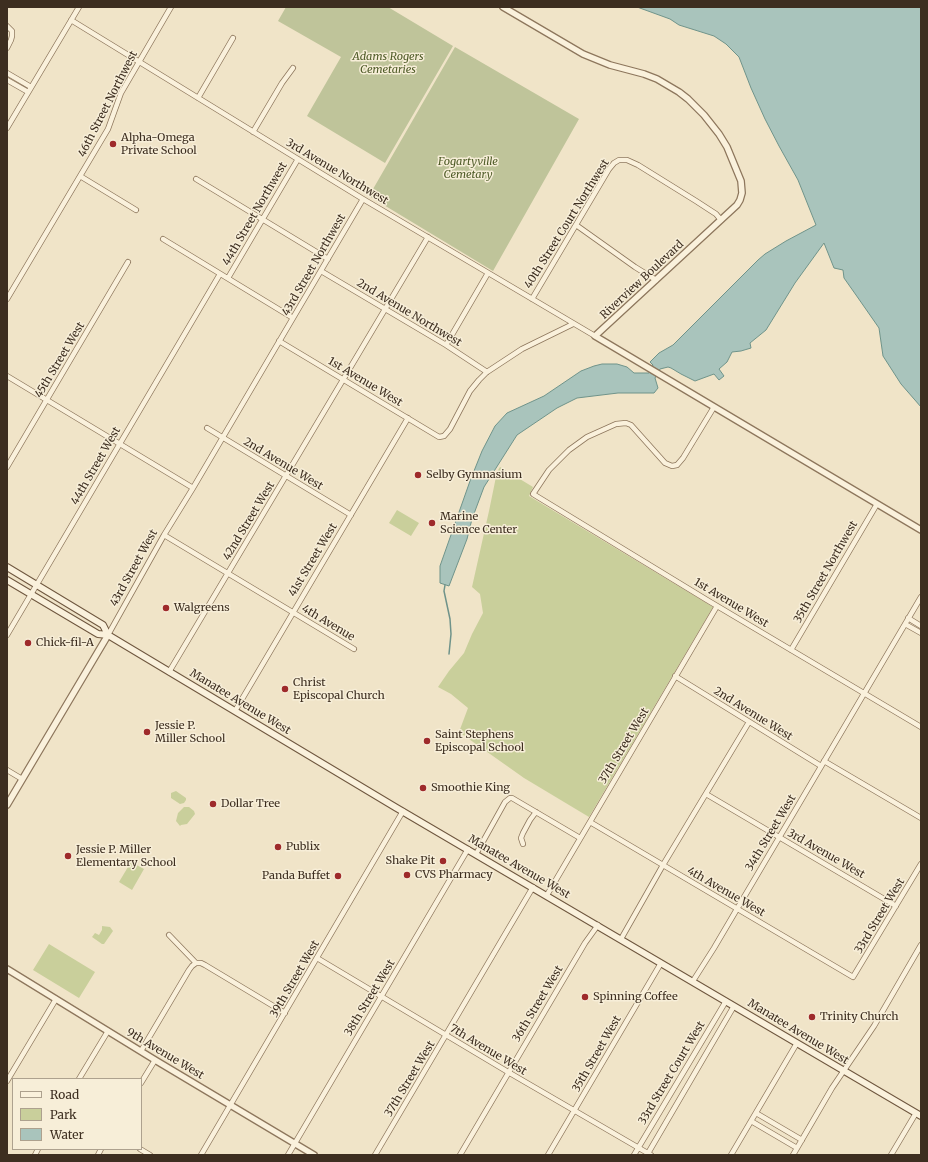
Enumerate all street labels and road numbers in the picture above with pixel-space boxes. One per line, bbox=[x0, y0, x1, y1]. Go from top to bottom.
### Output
street label: 46th Street Northwest bbox=[76, 49, 140, 159]
street label: 3rd Avenue Northwest bbox=[283, 136, 391, 208]
street label: 40th Street Court Northwest bbox=[522, 157, 612, 291]
street label: 44th Street Northwest bbox=[220, 160, 290, 268]
street label: 43rd Street Northwest bbox=[279, 212, 349, 318]
street label: Riverview Boulevard bbox=[598, 238, 686, 322]
street label: 2nd Avenue Northwest bbox=[354, 276, 464, 350]
street label: 45th Street West bbox=[32, 320, 88, 400]
street label: 1st Avenue West bbox=[325, 355, 405, 409]
street label: 44th Street West bbox=[68, 425, 124, 507]
street label: 2nd Avenue West bbox=[241, 435, 325, 493]
street label: 42nd Street West bbox=[220, 479, 278, 563]
street label: 35th Street Northwest bbox=[791, 519, 861, 625]
street label: 41st Street West bbox=[286, 521, 340, 599]
street label: 43rd Street West bbox=[107, 527, 161, 609]
street label: 1st Avenue West bbox=[691, 576, 771, 630]
street label: 4th Avenue bbox=[299, 602, 357, 644]
street label: Manatee Avenue West bbox=[187, 667, 293, 737]
street label: 2nd Avenue West bbox=[711, 684, 795, 744]
street label: 37th Street West bbox=[596, 706, 652, 786]
street label: 34th Street West bbox=[743, 792, 799, 874]
street label: 3rd Avenue West bbox=[785, 827, 867, 881]
street label: Manatee Avenue West bbox=[466, 832, 572, 902]
street label: 4th Avenue West bbox=[685, 864, 767, 920]
street label: 33rd Street West bbox=[852, 876, 908, 956]
street label: 39th Street West bbox=[268, 938, 322, 1020]
street label: 38th Street West bbox=[342, 957, 398, 1039]
street label: 36th Street West bbox=[510, 963, 566, 1045]
street label: Manatee Avenue West bbox=[745, 997, 851, 1067]
street label: 35th Street West bbox=[570, 1013, 624, 1095]
street label: 33rd Street Court West bbox=[636, 1019, 708, 1127]
street label: 7th Avenue West bbox=[447, 1022, 529, 1078]
street label: 9th Avenue West bbox=[124, 1026, 206, 1082]
street label: 37th Street West bbox=[382, 1039, 438, 1119]

